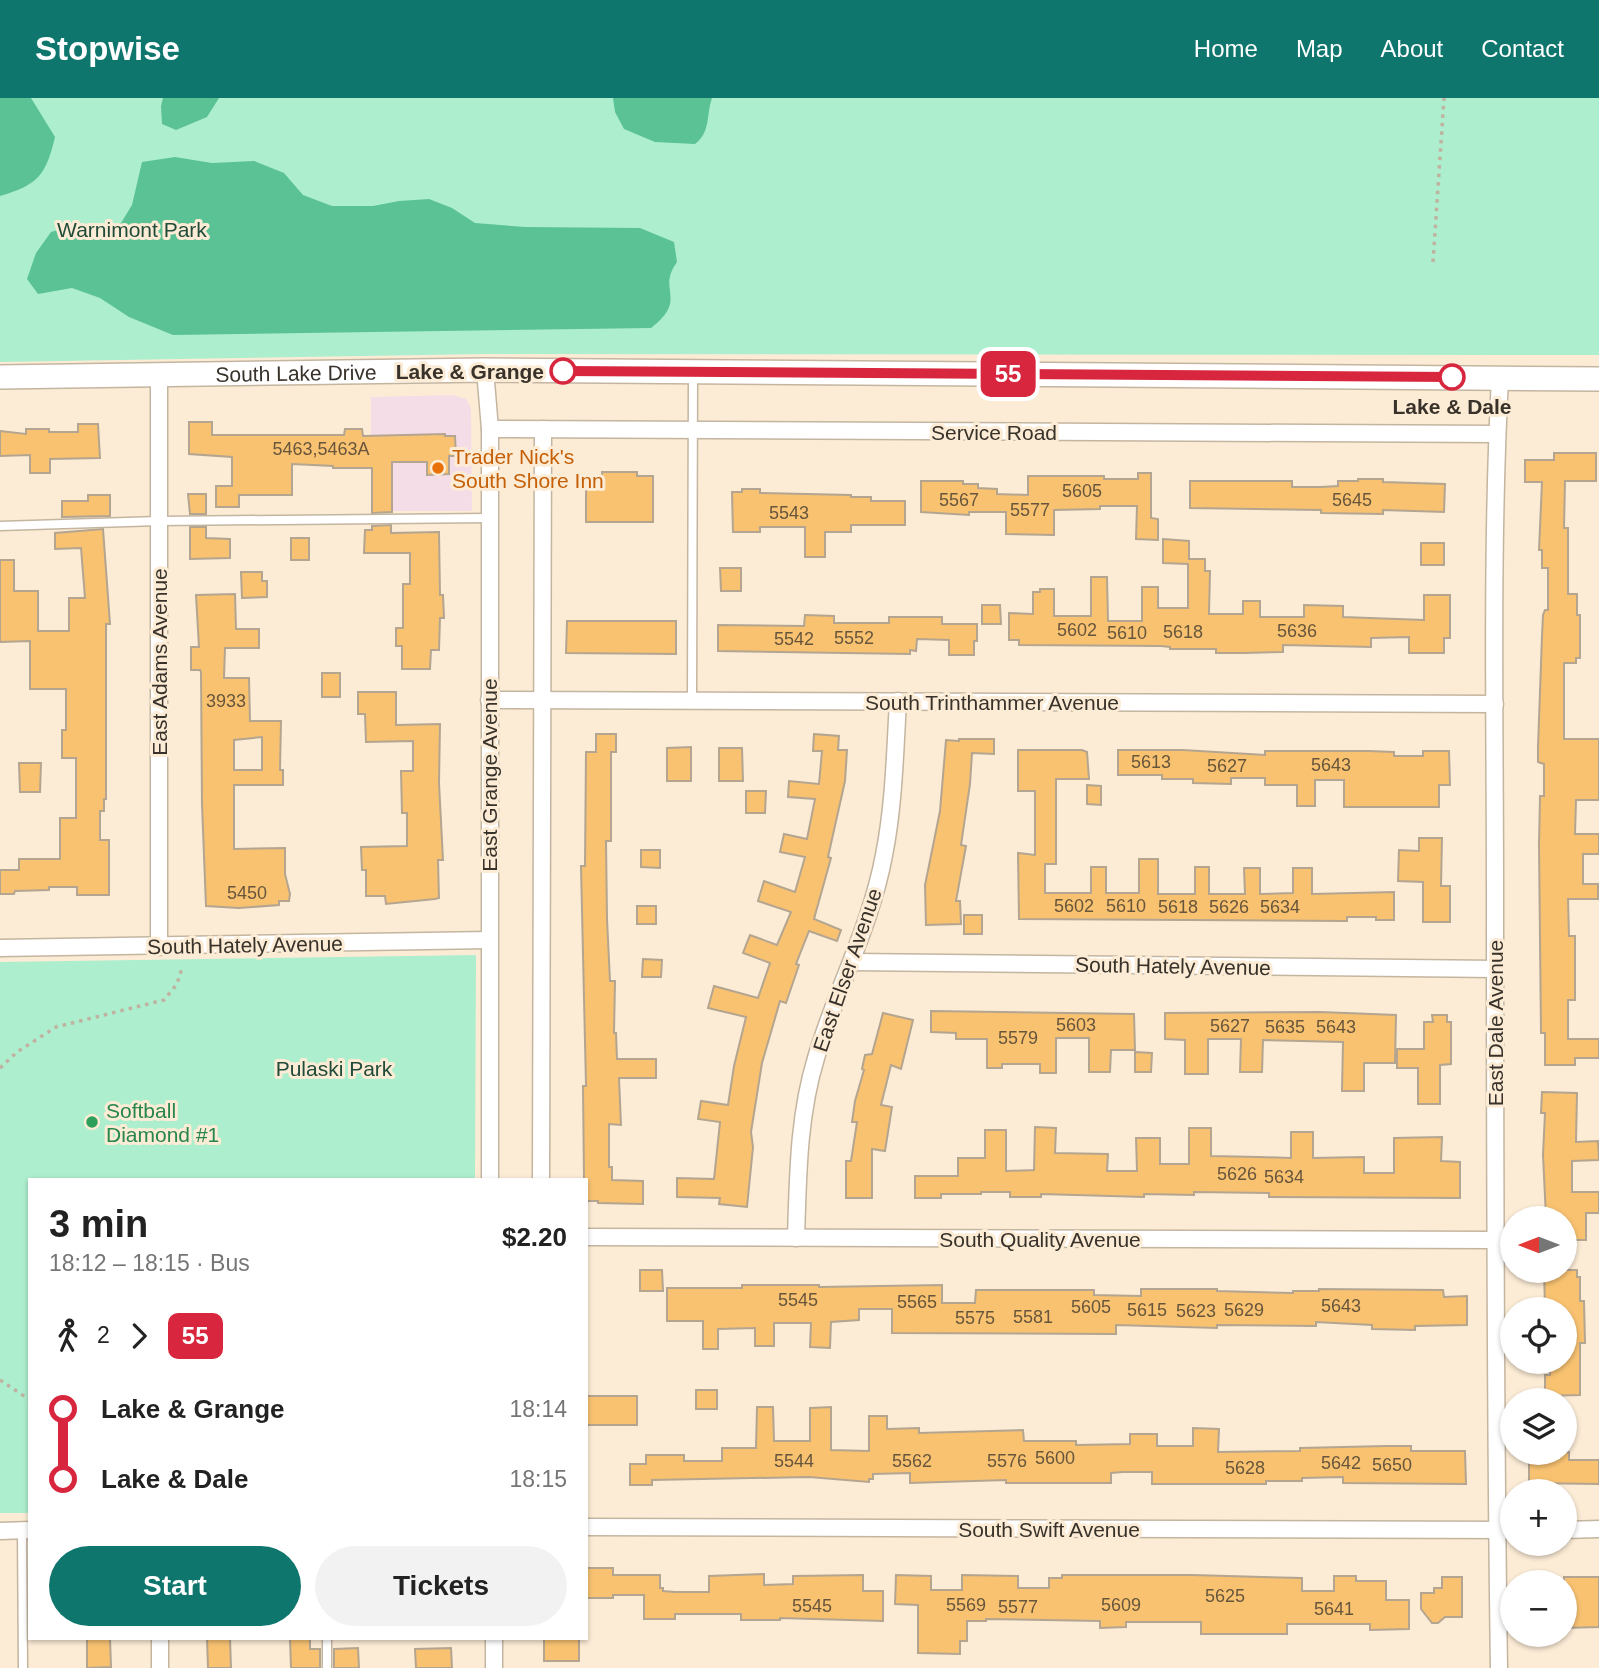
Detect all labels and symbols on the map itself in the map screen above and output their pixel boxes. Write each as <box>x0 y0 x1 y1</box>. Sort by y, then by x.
park label: Warnimont Park <box>57 218 207 241</box>
line badge: 55 <box>976 351 1040 397</box>
marker: Lake & Grange <box>550 358 576 384</box>
street label: South Lake Drive <box>215 360 377 385</box>
place label: Lake & Grange <box>396 360 544 383</box>
marker: Lake & Dale <box>1439 364 1465 390</box>
place label: Lake & Dale <box>1392 395 1512 418</box>
street label: Service Road <box>931 421 1057 444</box>
house number: 5463,5463A <box>272 439 370 459</box>
place label: Trader Nick's South Shore Inn <box>452 445 604 492</box>
marker: Trader Nick's South Shore Inn <box>430 460 446 476</box>
house number: 5605 <box>1062 481 1102 501</box>
house number: 5567 <box>939 490 979 510</box>
house number: 5645 <box>1332 490 1372 510</box>
house number: 5577 <box>1010 500 1050 520</box>
house number: 5543 <box>769 503 809 523</box>
street label: East Adams Avenue <box>148 568 171 756</box>
house number: 5602 <box>1057 620 1097 640</box>
house number: 5636 <box>1277 621 1317 641</box>
house number: 5618 <box>1163 622 1203 642</box>
house number: 5610 <box>1107 623 1147 643</box>
house number: 5552 <box>834 628 874 648</box>
house number: 5542 <box>774 629 814 649</box>
street label: East Grange Avenue <box>478 678 501 872</box>
house number: 3933 <box>206 691 246 711</box>
street label: South Trinthammer Avenue <box>865 691 1119 714</box>
house number: 5613 <box>1131 752 1171 772</box>
house number: 5643 <box>1311 755 1351 775</box>
house number: 5627 <box>1207 756 1247 776</box>
house number: 5450 <box>227 883 267 903</box>
street label: East Elser Avenue <box>808 885 886 1055</box>
house number: 5602 <box>1054 896 1094 916</box>
house number: 5610 <box>1106 896 1146 916</box>
house number: 5618 <box>1158 897 1198 917</box>
house number: 5626 <box>1209 897 1249 917</box>
house number: 5634 <box>1260 897 1300 917</box>
street label: South Hately Avenue <box>147 932 343 958</box>
street label: East Dale Avenue <box>1484 940 1507 1106</box>
street label: South Hately Avenue <box>1075 953 1271 979</box>
house number: 5603 <box>1056 1015 1096 1035</box>
house number: 5627 <box>1210 1016 1250 1036</box>
house number: 5635 <box>1265 1017 1305 1037</box>
house number: 5643 <box>1316 1017 1356 1037</box>
house number: 5579 <box>998 1028 1038 1048</box>
park label: Pulaski Park <box>276 1057 393 1080</box>
place label: Softball Diamond #1 <box>106 1099 219 1146</box>
marker: Softball Diamond #1 <box>84 1114 100 1130</box>
house number: 5626 <box>1217 1164 1257 1184</box>
house number: 5634 <box>1264 1167 1304 1187</box>
north arrow <box>1500 1206 1577 1283</box>
street label: South Quality Avenue <box>939 1228 1141 1251</box>
house number: 5545 <box>778 1290 818 1310</box>
house number: 5565 <box>897 1292 937 1312</box>
house number: 5643 <box>1321 1296 1361 1316</box>
house number: 5605 <box>1071 1297 1111 1317</box>
house number: 5615 <box>1127 1300 1167 1320</box>
house number: 5629 <box>1224 1300 1264 1320</box>
house number: 5623 <box>1176 1301 1216 1321</box>
house number: 5581 <box>1013 1307 1053 1327</box>
house number: 5575 <box>955 1308 995 1328</box>
house number: 5600 <box>1035 1448 1075 1468</box>
house number: 5544 <box>774 1451 814 1471</box>
house number: 5562 <box>892 1451 932 1471</box>
house number: 5576 <box>987 1451 1027 1471</box>
house number: 5642 <box>1321 1453 1361 1473</box>
house number: 5650 <box>1372 1455 1412 1475</box>
house number: 5628 <box>1225 1458 1265 1478</box>
street label: South Swift Avenue <box>958 1518 1140 1541</box>
house number: 5625 <box>1205 1586 1245 1606</box>
house number: 5569 <box>946 1595 986 1615</box>
house number: 5609 <box>1101 1595 1141 1615</box>
house number: 5545 <box>792 1596 832 1616</box>
house number: 5577 <box>998 1597 1038 1617</box>
house number: 5641 <box>1314 1599 1354 1619</box>

